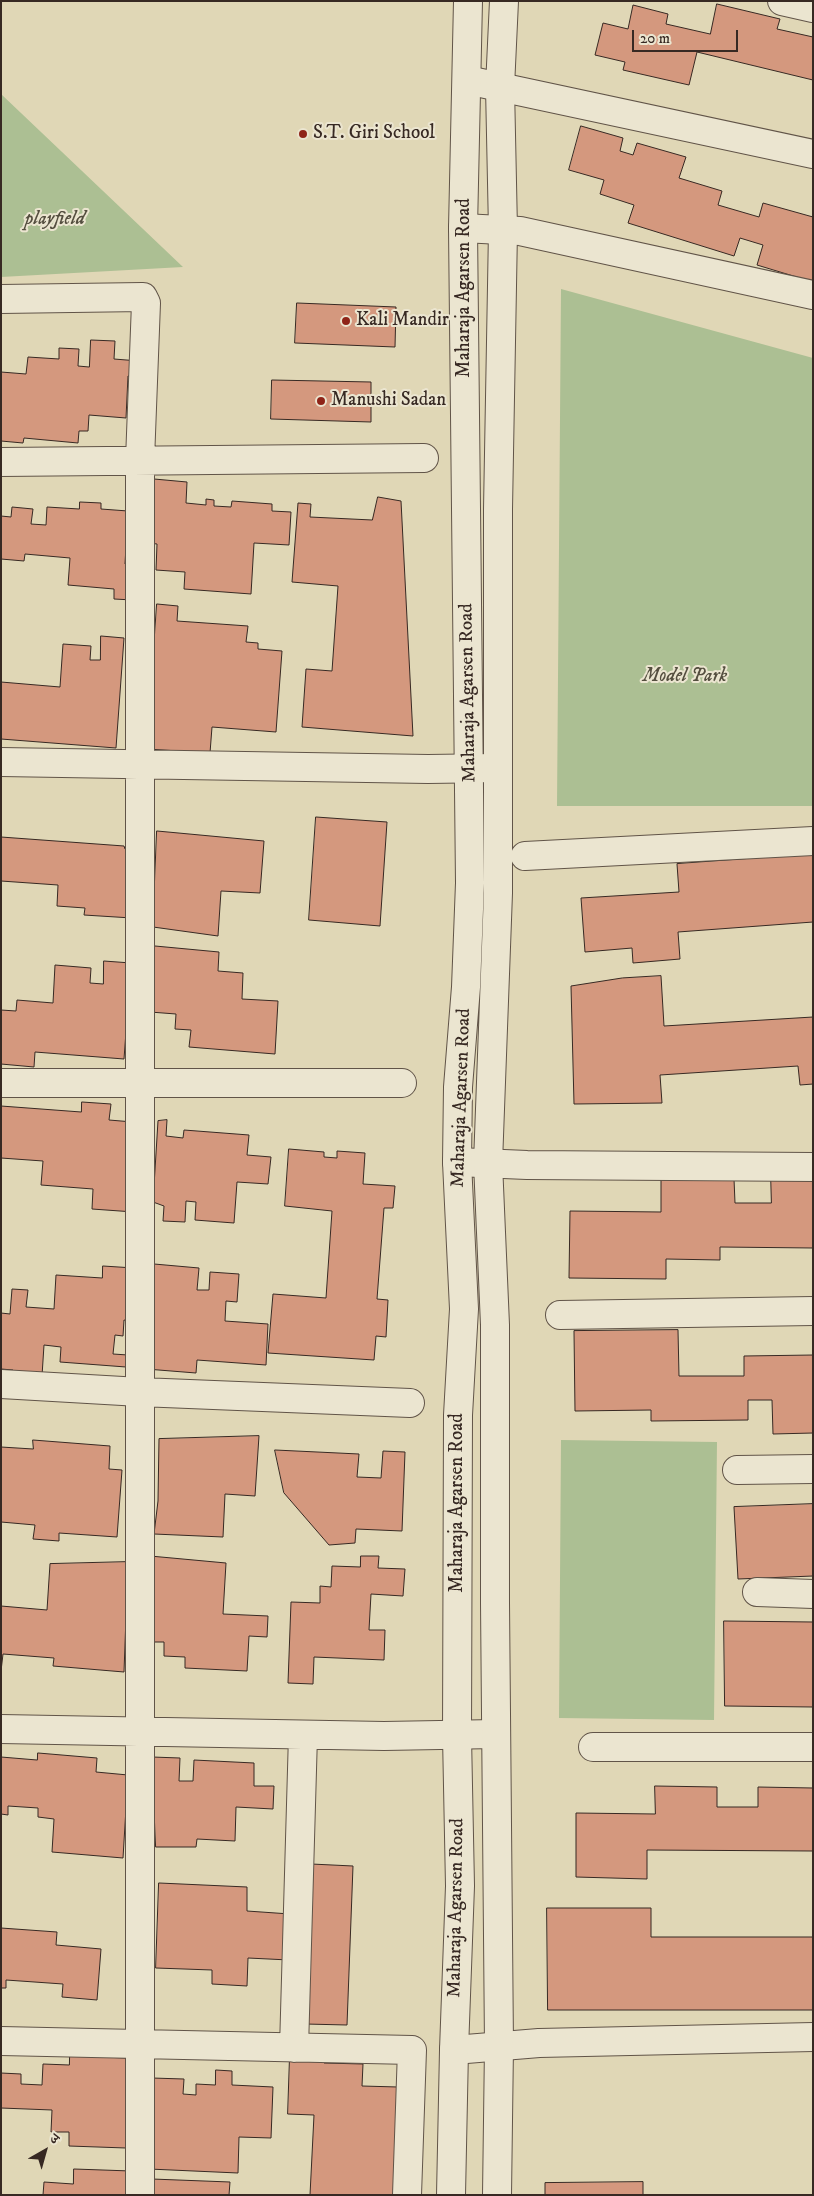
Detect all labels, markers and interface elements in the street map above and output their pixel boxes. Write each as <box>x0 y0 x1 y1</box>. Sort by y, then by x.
scale bar <box>634 20 740 52</box>
text: 20 m <box>640 29 670 48</box>
place label: S.T. Giri School <box>313 123 435 145</box>
marker: S.T. Giri School <box>297 128 309 140</box>
street label: Maharaja Agarsen Road <box>454 198 476 378</box>
park label: playfield <box>25 209 85 231</box>
place label: Kali Mandir <box>356 310 449 332</box>
marker: Kali Mandir <box>340 315 352 327</box>
place label: Manushi Sadan <box>331 390 446 412</box>
marker: Manushi Sadan <box>315 395 327 407</box>
street label: Maharaja Agarsen Road <box>456 603 482 783</box>
park label: Model Park <box>643 666 727 688</box>
street label: Maharaja Agarsen Road <box>447 1008 477 1188</box>
street label: Maharaja Agarsen Road <box>447 1413 469 1593</box>
street label: Maharaja Agarsen Road <box>444 1818 470 1998</box>
north arrow <box>20 2126 70 2176</box>
text: उ <box>46 2130 63 2148</box>

